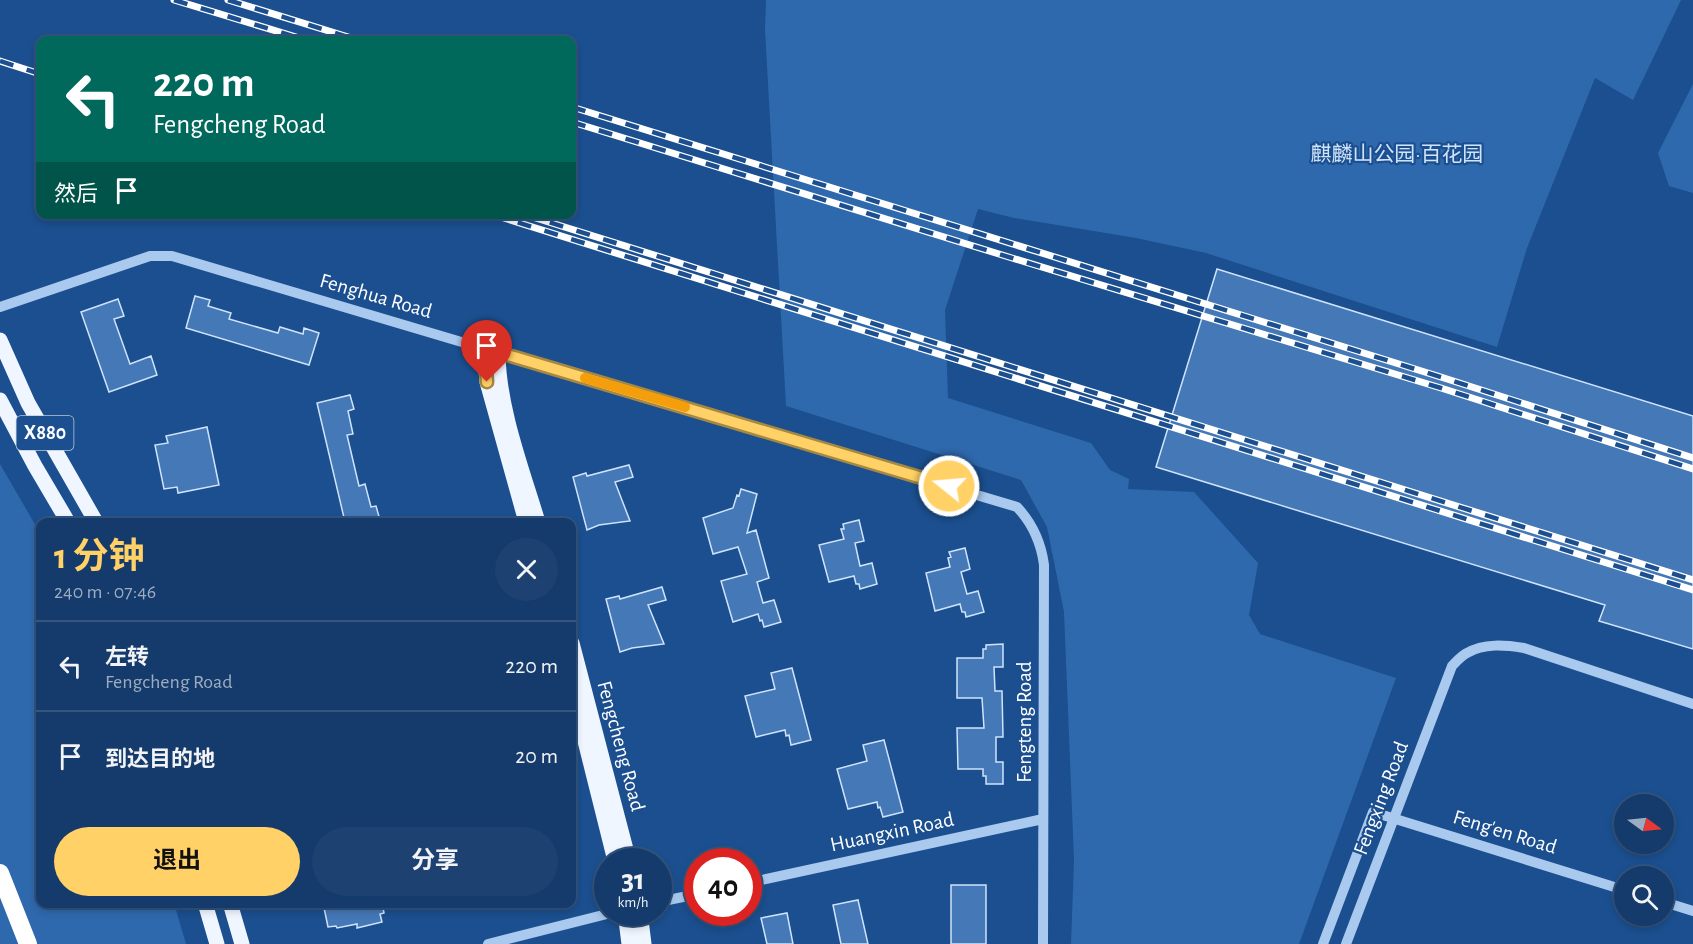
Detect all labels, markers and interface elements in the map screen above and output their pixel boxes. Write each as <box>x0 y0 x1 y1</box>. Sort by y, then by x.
icon: left <box>54 60 132 138</box>
text: 220 m <box>153 62 255 104</box>
text: Fengcheng Road <box>153 111 325 138</box>
park label: 麒麟山公园·百花园 <box>1311 143 1483 165</box>
icon: arrive <box>110 174 143 207</box>
text: 然后 <box>54 183 98 205</box>
street label: Fenghua Road <box>318 270 435 322</box>
pin <box>461 320 512 382</box>
icon: arrive <box>470 329 503 362</box>
road number: X880 <box>16 416 74 450</box>
position arrow <box>917 454 981 518</box>
button: close <box>495 538 558 601</box>
text: 1 分钟 <box>54 539 144 575</box>
text: 240 m · 07:46 <box>54 582 156 602</box>
text: 左转 <box>105 646 149 668</box>
icon: left <box>54 650 87 683</box>
text: 220 m <box>505 655 558 677</box>
street label: Fengteng Road <box>1014 661 1035 783</box>
text: Fengcheng Road <box>105 672 233 692</box>
street label: Fengcheng Road <box>594 679 649 814</box>
street label: Fengxing Road <box>1350 738 1412 858</box>
icon: arrive <box>54 740 87 773</box>
text: 20 m <box>515 745 558 767</box>
text: 到达目的地 <box>105 748 215 770</box>
north arrow <box>1614 794 1674 854</box>
map controls <box>1614 794 1674 926</box>
street label: Feng'en Road <box>1451 806 1559 858</box>
street label: Huangxin Road <box>828 809 956 855</box>
button: 退出 <box>54 827 300 896</box>
button: 分享 <box>312 827 558 896</box>
speed limit sign: 40 <box>684 848 762 926</box>
text: 31 <box>621 865 645 895</box>
button: search <box>1614 866 1674 926</box>
text: km/h <box>618 895 648 910</box>

